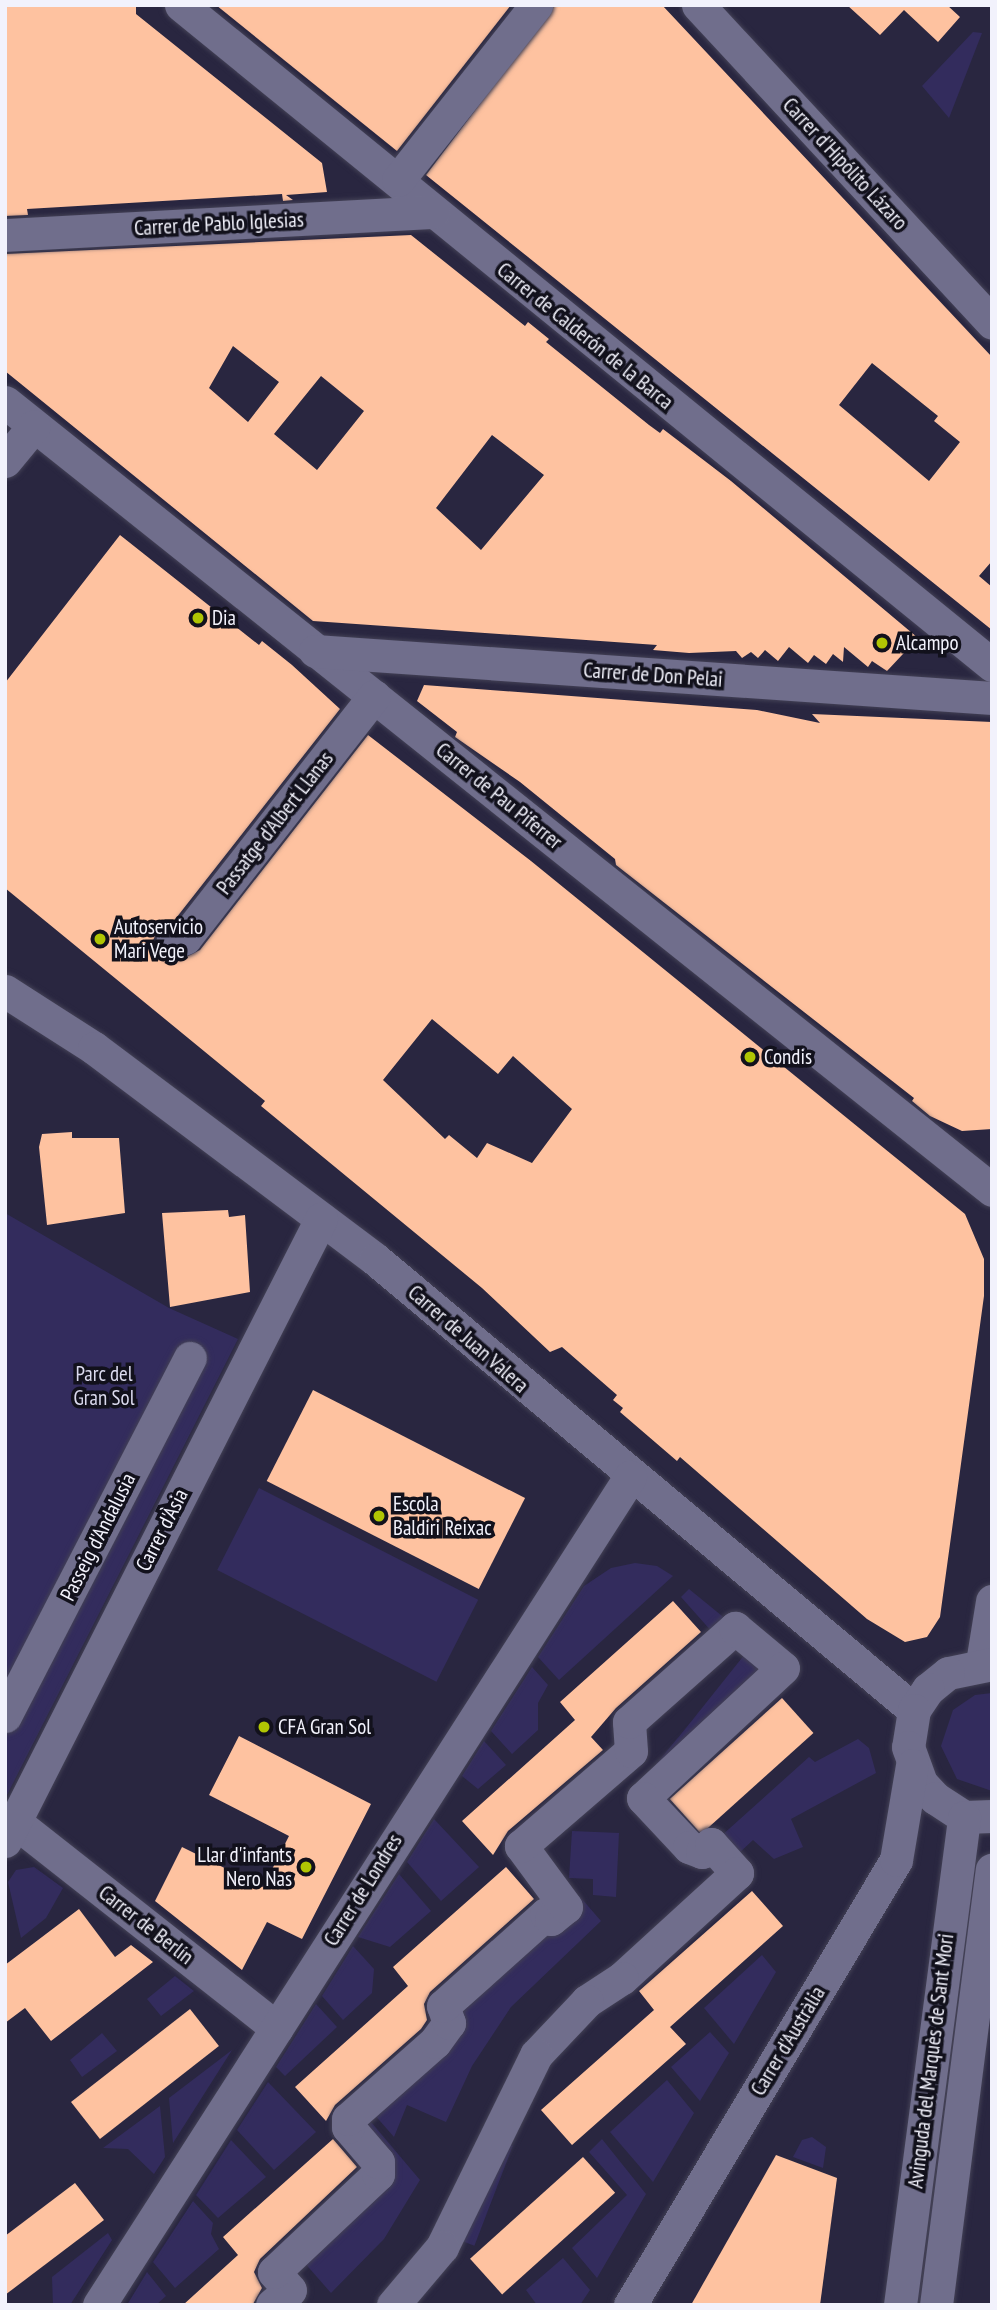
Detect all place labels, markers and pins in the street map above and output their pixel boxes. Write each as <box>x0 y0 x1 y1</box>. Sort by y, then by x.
place label: Dia <box>212 605 236 631</box>
marker: Dia <box>190 610 206 626</box>
place label: Alcampo <box>896 630 959 656</box>
marker: Alcampo <box>874 635 890 651</box>
place label: Autoservicio Mari Vege <box>114 914 203 964</box>
marker: Autoservicio Mari Vege <box>92 931 108 947</box>
place label: Condis <box>764 1044 812 1070</box>
marker: Condis <box>742 1049 758 1065</box>
place label: Escola Baldiri Reixac <box>393 1491 492 1541</box>
marker: Escola Baldiri Reixac <box>371 1508 387 1524</box>
place label: CFA Gran Sol <box>278 1714 372 1740</box>
marker: CFA Gran Sol <box>256 1719 272 1735</box>
place label: Llar d'infants Nero Nas <box>197 1842 292 1892</box>
marker: Llar d'infants Nero Nas <box>298 1859 314 1875</box>

